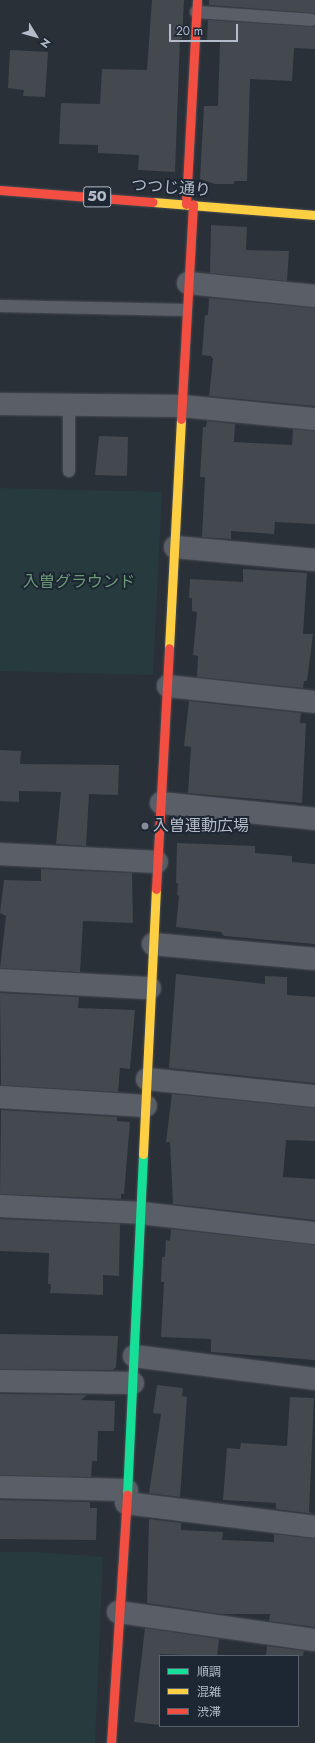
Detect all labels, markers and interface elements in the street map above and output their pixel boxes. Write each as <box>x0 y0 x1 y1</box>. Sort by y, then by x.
north arrow <box>16 16 56 56</box>
scale bar <box>171 16 240 42</box>
text: 20 m <box>176 22 203 40</box>
text: N <box>37 35 55 52</box>
street label: つつじ通り <box>130 176 212 200</box>
road number: 50 <box>83 184 111 210</box>
park label: 入曽グラウンド <box>23 572 135 592</box>
place label: 入曽運動広場 <box>153 816 249 836</box>
marker: 入曽運動広場 <box>140 821 150 831</box>
legend <box>159 1655 299 1727</box>
text: 順調 <box>197 1663 221 1681</box>
text: 混雑 <box>197 1683 221 1701</box>
text: 渋滞 <box>197 1703 221 1721</box>

